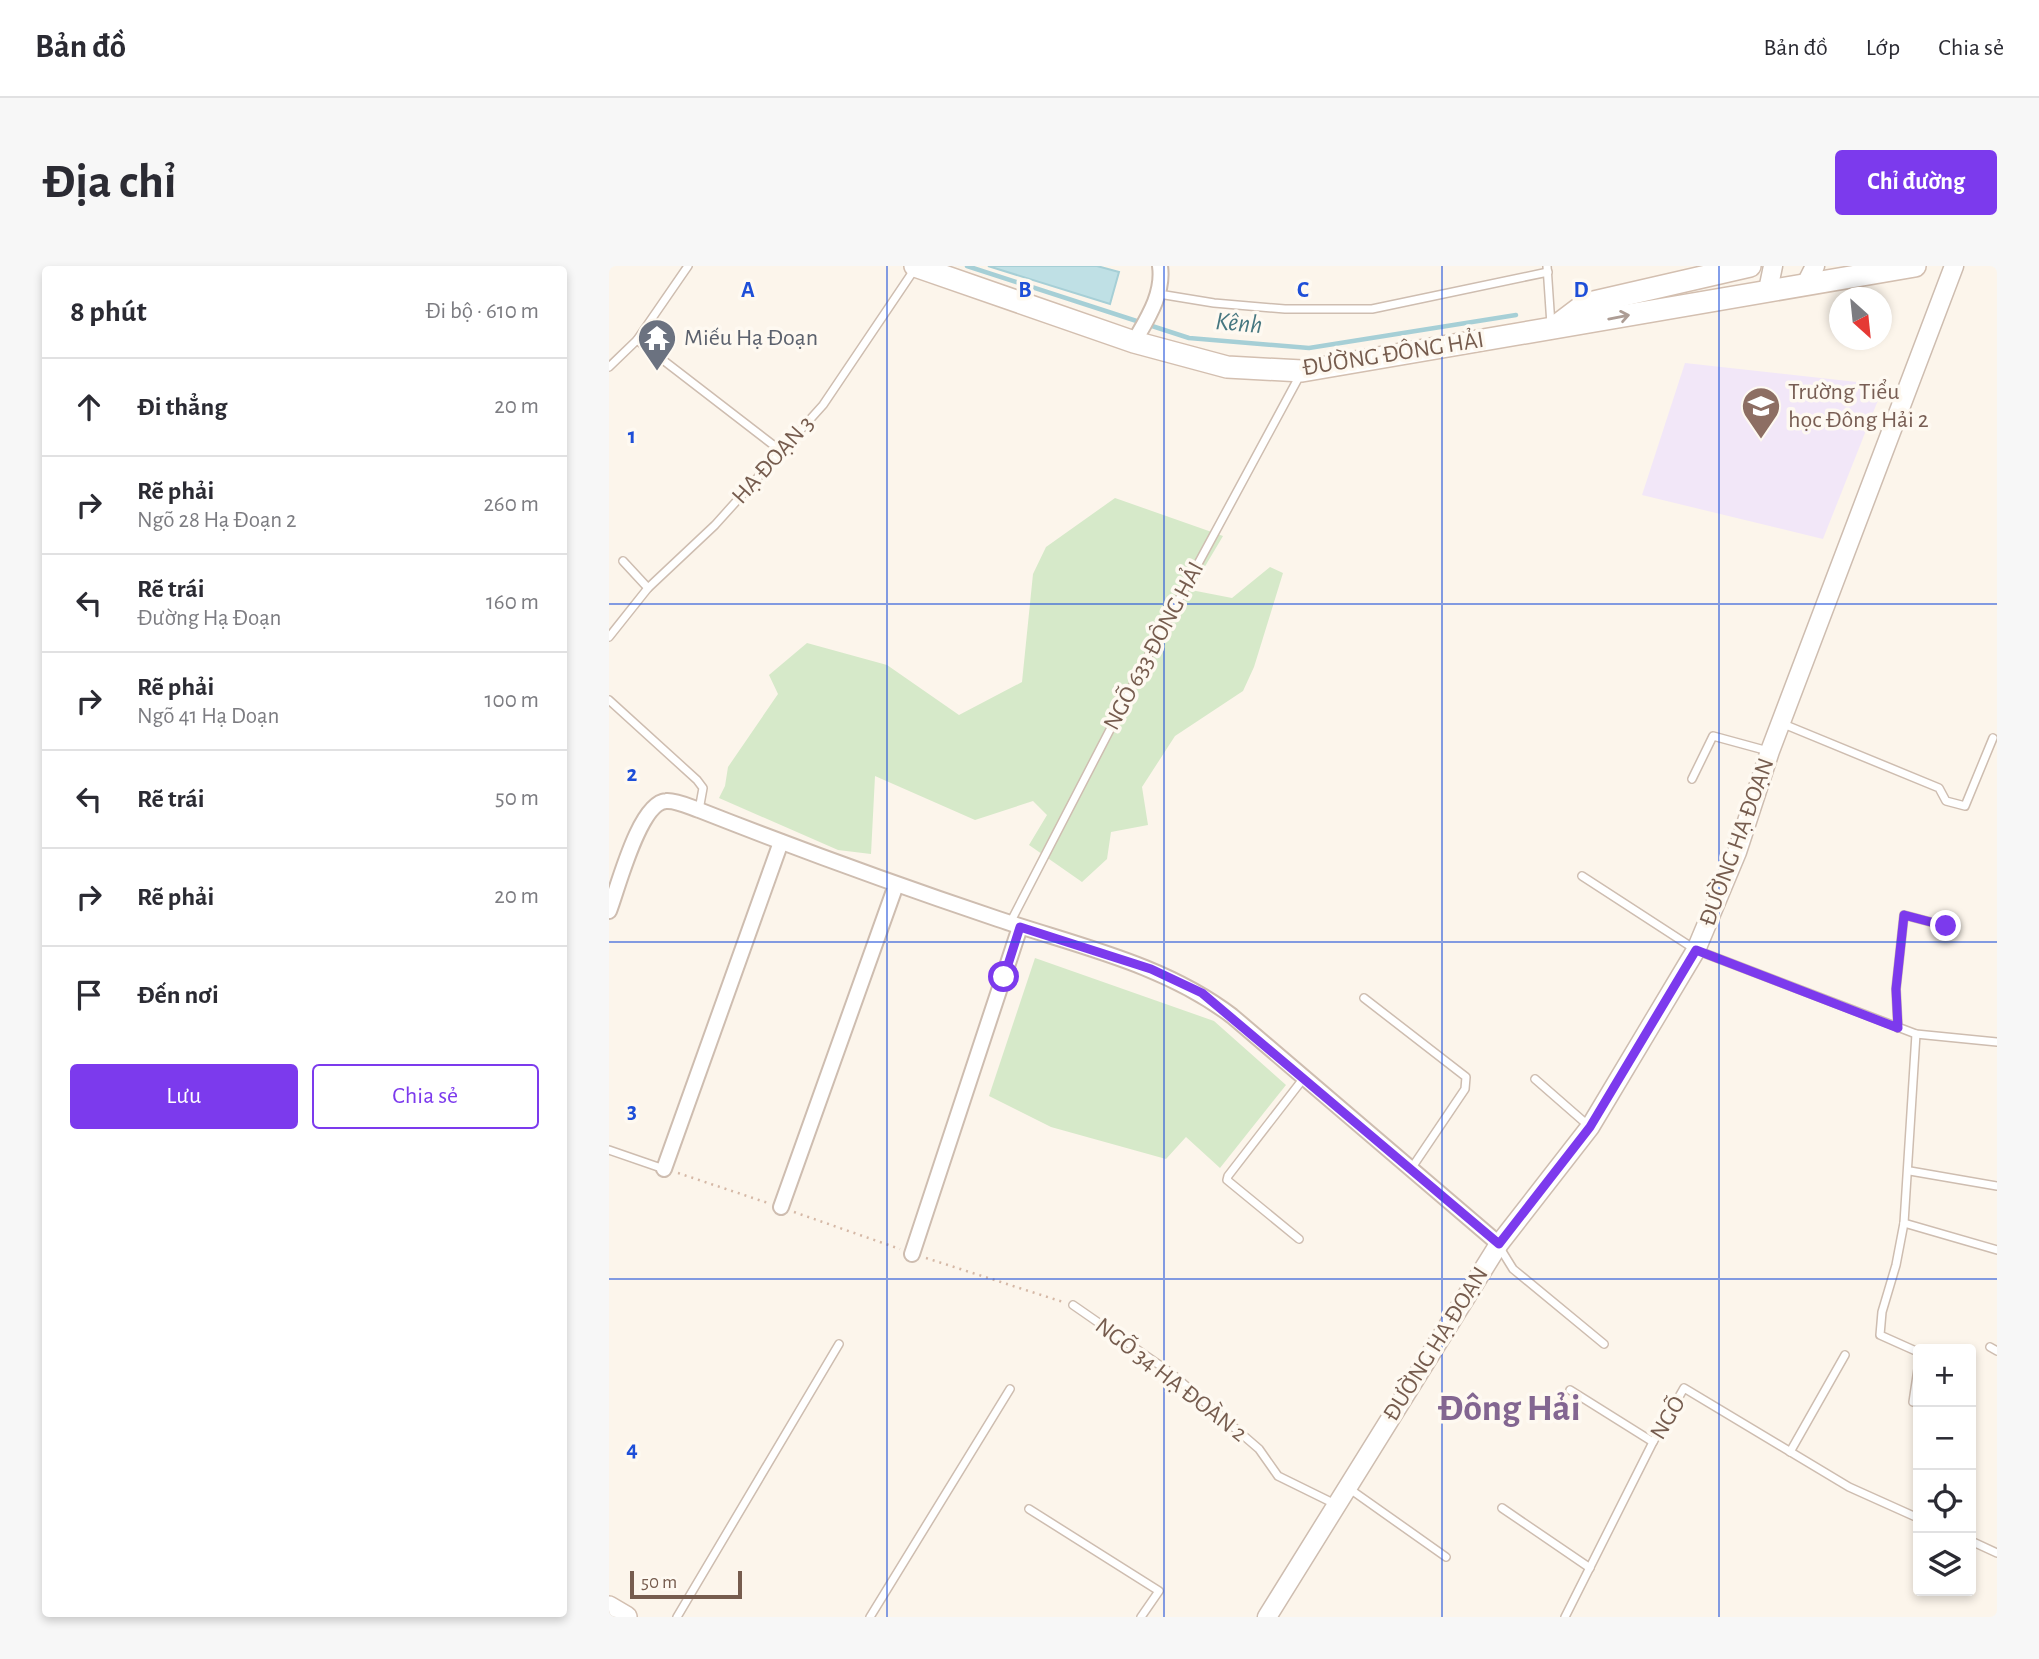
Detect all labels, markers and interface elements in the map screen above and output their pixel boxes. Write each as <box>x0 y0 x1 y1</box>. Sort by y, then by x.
text: Bản đồ <box>35 31 126 64</box>
text: Bản đồ <box>1763 36 1828 60</box>
text: Lớp <box>1866 36 1900 60</box>
text: Chia sẻ <box>1938 36 2004 60</box>
button: Chỉ đường <box>1835 150 1997 215</box>
text: Địa chỉ <box>42 158 177 207</box>
text: A <box>741 279 755 302</box>
text: B <box>1018 279 1032 302</box>
text: C <box>1297 279 1309 302</box>
text: D <box>1573 279 1589 302</box>
north arrow <box>1829 287 1892 350</box>
text: 8 phút <box>70 297 147 327</box>
text: Đi bộ · 610 m <box>425 300 539 323</box>
water label: Kênh <box>1214 308 1264 338</box>
one-way arrow <box>1607 310 1630 324</box>
temple icon: Miếu Hạ Đoạn <box>636 317 678 372</box>
place label: Miếu Hạ Đoạn <box>684 326 818 350</box>
street label: ĐƯỜNG ĐÔNG HẢI <box>1300 326 1486 380</box>
place label: Trường Tiểu học Đông Hải 2 <box>1788 379 1929 432</box>
school or university icon: Trường Tiểu học Đông Hải 2 <box>1740 385 1782 440</box>
icon: ahead <box>70 388 108 426</box>
text: Đi thẳng <box>137 394 227 420</box>
text: 20 m <box>494 395 539 418</box>
street label: HẠ ĐOẠN 3 <box>728 411 818 509</box>
text: 1 <box>628 425 636 448</box>
text: Rẽ phải <box>137 478 214 504</box>
icon: right <box>70 486 108 524</box>
text: 260 m <box>483 493 539 516</box>
text: Ngõ 28 Hạ Đoạn 2 <box>137 509 296 532</box>
street label: NGÕ 633 ĐÔNG HẢI <box>1098 557 1208 734</box>
text: Rẽ trái <box>137 576 205 602</box>
icon: left <box>70 584 108 622</box>
text: 160 m <box>486 591 539 614</box>
text: Đường Hạ Đoạn <box>137 607 281 630</box>
text: Rẽ phải <box>137 674 214 700</box>
icon: right <box>70 682 108 720</box>
text: 100 m <box>485 689 539 712</box>
text: Ngõ 41 Hạ Doạn <box>137 705 279 728</box>
street label: ĐƯỜNG HẠ ĐOẠN <box>1694 754 1779 929</box>
text: 2 <box>627 763 638 786</box>
icon: left <box>70 780 108 818</box>
text: Rẽ trái <box>137 786 205 812</box>
text: 50 m <box>495 787 539 810</box>
icon: right <box>70 878 108 916</box>
text: Rẽ phải <box>137 884 214 910</box>
text: 20 m <box>494 885 539 908</box>
route end <box>1930 910 1961 941</box>
route start <box>988 961 1019 992</box>
icon: arrive <box>70 976 108 1014</box>
text: Đến nơi <box>137 982 219 1008</box>
button: Lưu <box>70 1064 298 1129</box>
button: Chia sẻ <box>312 1064 539 1129</box>
text: 3 <box>627 1100 637 1123</box>
street label: ĐƯỜNG HẠ ĐOẠN <box>1377 1262 1493 1425</box>
street label: NGÕ 34 HẠ ĐOÀN 2 <box>1091 1312 1253 1447</box>
map controls <box>1913 1344 1976 1596</box>
button: + <box>1913 1344 1976 1407</box>
district label: Đông Hải <box>1437 1390 1581 1428</box>
street label: NGÕ <box>1644 1391 1690 1444</box>
button: − <box>1913 1407 1976 1470</box>
text: 4 <box>626 1438 638 1461</box>
button: locate <box>1913 1470 1976 1533</box>
button: layers <box>1913 1533 1976 1596</box>
scale bar <box>630 1568 742 1600</box>
text: 50 m <box>641 1573 677 1592</box>

